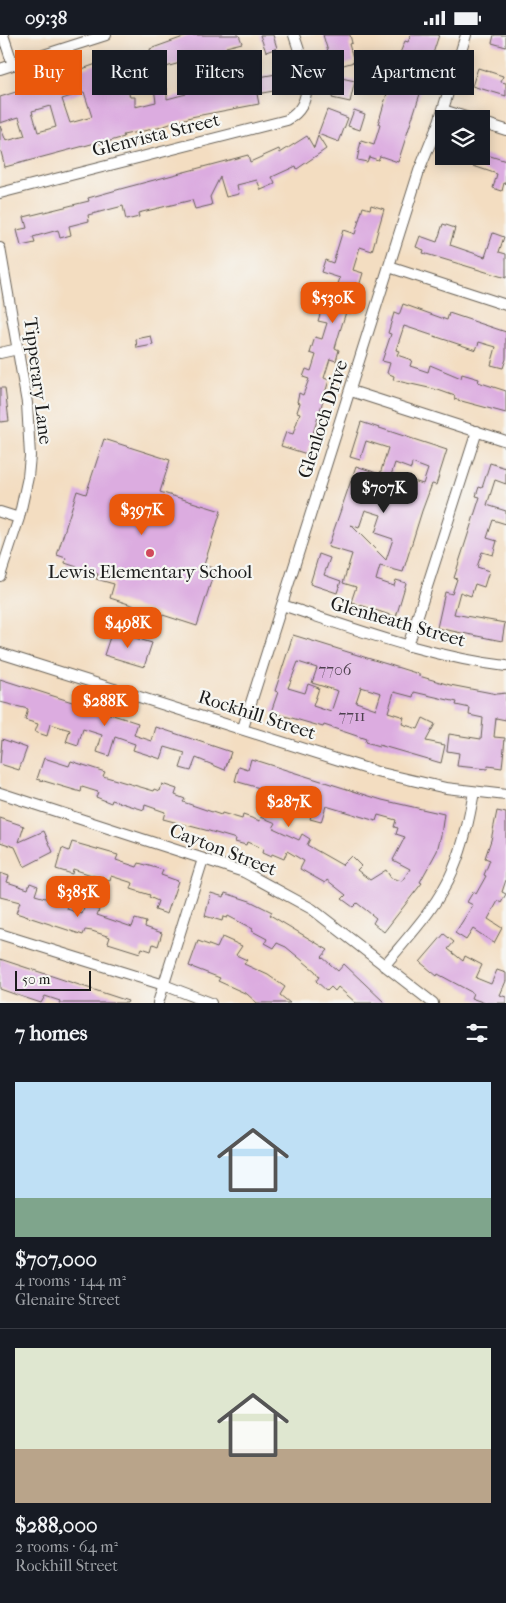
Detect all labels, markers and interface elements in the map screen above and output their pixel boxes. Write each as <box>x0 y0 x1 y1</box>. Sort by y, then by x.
text: 09:38 <box>25 7 67 29</box>
chip: Buy <box>15 50 82 95</box>
chip: Rent <box>92 50 167 95</box>
chip: Filters <box>177 50 262 95</box>
chip: New <box>272 50 344 95</box>
chip: Apartment <box>354 50 474 95</box>
street label: Glenvista Street <box>90 108 222 161</box>
map controls <box>435 110 490 165</box>
button: layers <box>435 110 490 165</box>
pin: $530K <box>298 281 368 324</box>
text: $530K <box>312 288 354 307</box>
street label: Tipperary Lane <box>19 316 57 446</box>
street label: Glenloch Drive <box>294 357 352 481</box>
pin: $707K <box>349 471 419 514</box>
text: $707K <box>362 478 406 497</box>
pin: $397K <box>107 493 177 536</box>
text: $397K <box>120 500 164 519</box>
marker: Lewis Elementary School <box>144 547 156 559</box>
place label: Lewis Elementary School <box>48 561 252 583</box>
street label: Glenheath Street <box>328 592 468 652</box>
pin: $498K <box>93 607 163 649</box>
text: $498K <box>105 613 151 632</box>
house number: 7706 <box>319 660 352 679</box>
pin: $288K <box>70 685 140 727</box>
street label: Rockhill Street <box>195 686 319 744</box>
text: $288K <box>83 691 127 710</box>
house number: 7711 <box>339 706 365 725</box>
pin: $287K <box>254 785 324 828</box>
text: $287K <box>267 792 311 811</box>
street label: Cayton Street <box>166 819 280 881</box>
pin: $385K <box>43 875 113 918</box>
text: $385K <box>57 882 99 901</box>
scale bar <box>15 968 91 991</box>
text: 50 m <box>22 971 50 988</box>
icon: filters <box>463 1019 491 1047</box>
text: 7 homes <box>15 1021 87 1045</box>
icon: home <box>208 1115 298 1205</box>
text: $707,000 <box>15 1247 97 1271</box>
text: 4 rooms · 144 m² <box>15 1271 126 1290</box>
text: Glenaire Street <box>15 1290 120 1309</box>
icon: home <box>208 1380 298 1470</box>
text: $288,000 <box>15 1513 98 1537</box>
text: 2 rooms · 64 m² <box>15 1537 118 1556</box>
text: Rockhill Street <box>15 1556 118 1575</box>

